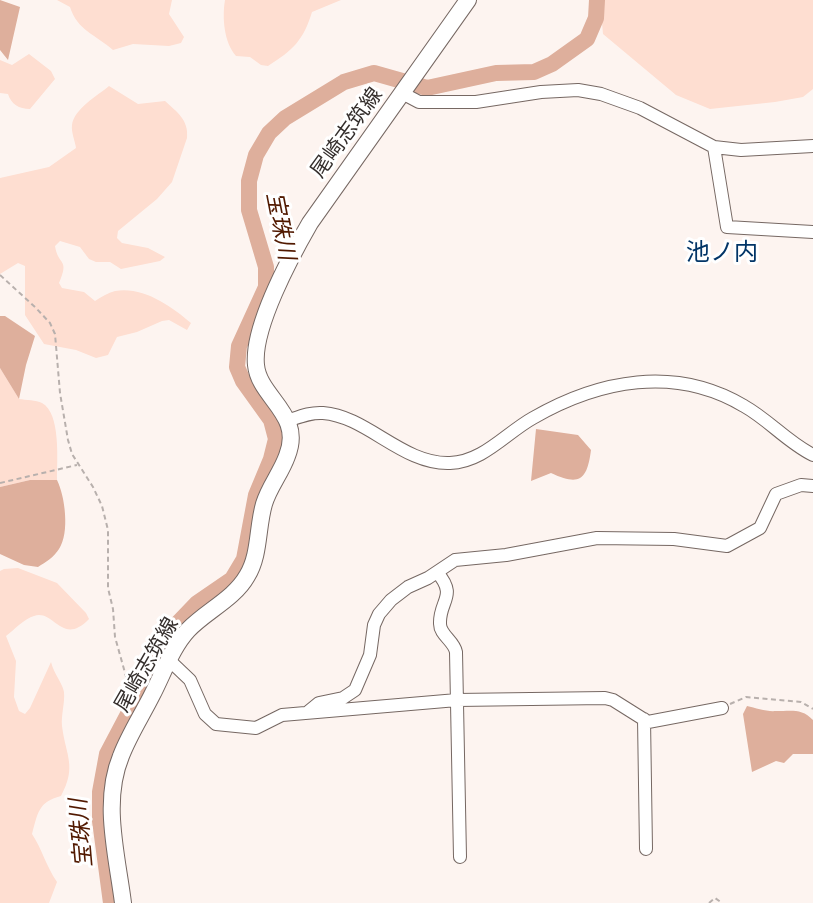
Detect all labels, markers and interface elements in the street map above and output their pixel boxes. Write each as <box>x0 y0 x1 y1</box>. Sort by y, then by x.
street label: 尾崎志筑線 <box>306 83 388 183</box>
water label: 宝珠川 <box>260 190 300 262</box>
district label: 池ノ内 <box>686 239 758 267</box>
street label: 尾崎志筑線 <box>110 613 184 717</box>
water label: 宝珠川 <box>65 797 99 869</box>

